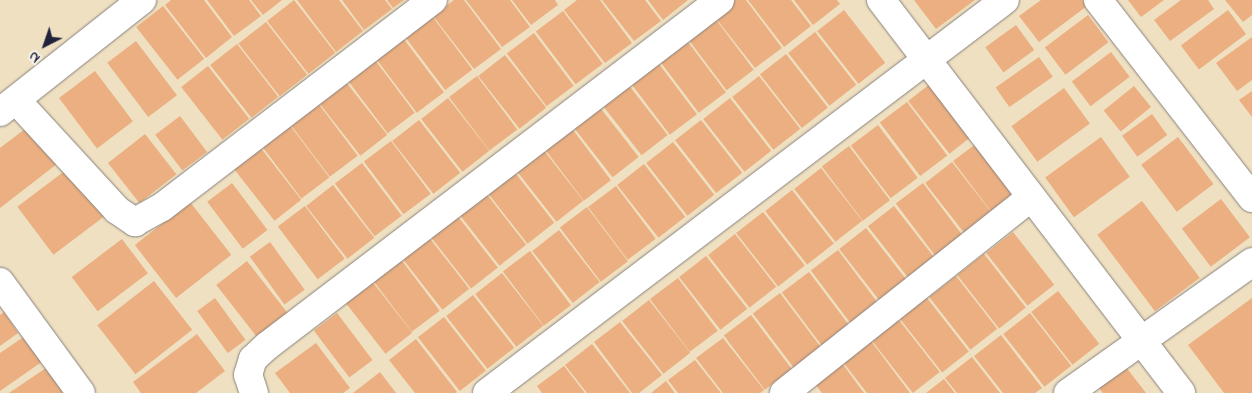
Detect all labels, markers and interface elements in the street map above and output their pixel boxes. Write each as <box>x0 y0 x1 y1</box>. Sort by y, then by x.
north arrow <box>20 20 70 70</box>
text: N <box>24 46 45 68</box>

